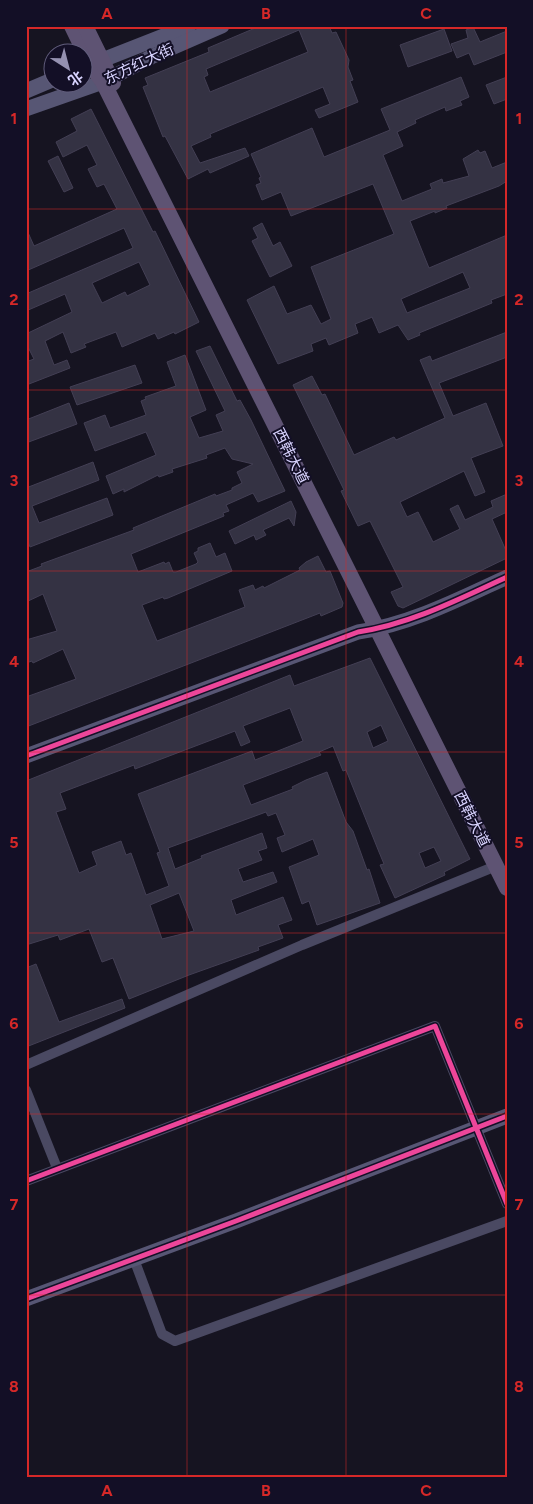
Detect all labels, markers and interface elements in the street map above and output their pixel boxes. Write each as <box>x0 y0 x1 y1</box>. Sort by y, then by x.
text: A <box>101 4 113 23</box>
text: B <box>261 4 271 23</box>
text: C <box>420 4 432 23</box>
street label: 东方红大街 <box>101 40 177 88</box>
north arrow <box>42 42 92 92</box>
text: 北 <box>65 67 86 89</box>
text: 1 <box>11 109 17 128</box>
text: 1 <box>516 109 522 128</box>
text: 2 <box>9 290 19 309</box>
text: 2 <box>514 290 524 309</box>
street label: 西韩大道 <box>269 425 313 487</box>
text: 3 <box>10 471 19 490</box>
text: 3 <box>515 471 524 490</box>
text: 4 <box>9 652 19 671</box>
text: 4 <box>514 652 524 671</box>
street label: 西韩大道 <box>450 788 494 850</box>
text: 5 <box>9 833 19 852</box>
text: 5 <box>514 833 524 852</box>
text: 6 <box>9 1014 19 1033</box>
text: 6 <box>514 1014 524 1033</box>
text: 7 <box>10 1195 19 1214</box>
text: 7 <box>515 1195 524 1214</box>
text: 8 <box>9 1377 19 1396</box>
text: 8 <box>514 1377 524 1396</box>
text: A <box>101 1481 113 1500</box>
text: B <box>261 1481 271 1500</box>
text: C <box>420 1481 432 1500</box>

